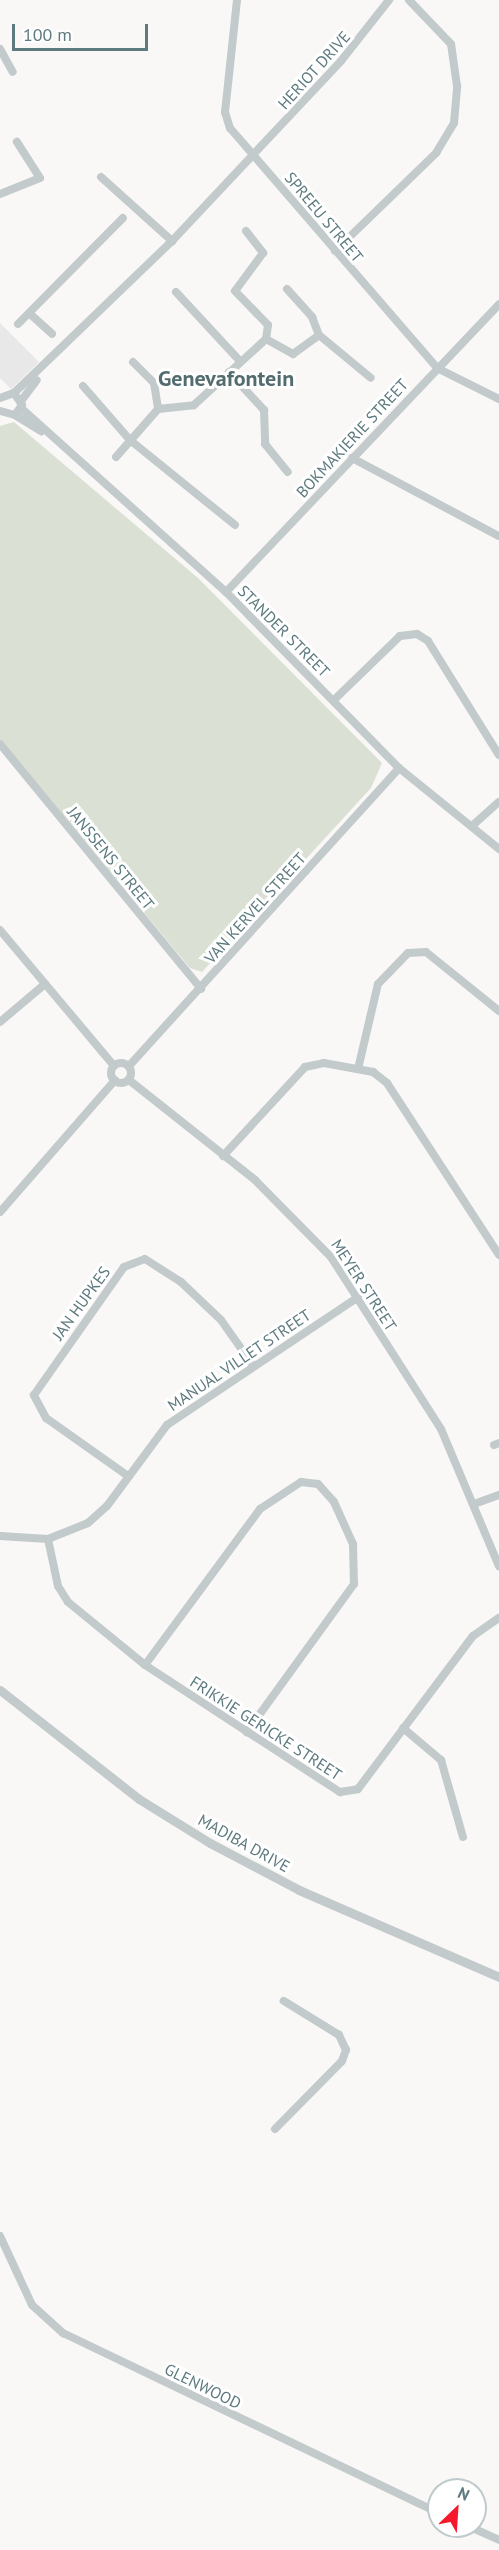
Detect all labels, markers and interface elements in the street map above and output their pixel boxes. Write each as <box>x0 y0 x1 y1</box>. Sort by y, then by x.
scale bar <box>15 12 152 50</box>
text: 100 m <box>23 23 72 46</box>
street label: HERIOT DRIVE <box>274 27 354 113</box>
street label: SPREEU STREET <box>281 168 367 266</box>
district label: Genevafontein <box>158 366 294 392</box>
street label: BOKMAKIERIE STREET <box>292 375 412 501</box>
street label: STANDER STREET <box>234 581 334 681</box>
street label: JANSSENS STREET <box>64 803 158 913</box>
street label: VAN KERVEL STREET <box>200 848 310 968</box>
street label: MEYER STREET <box>327 1236 401 1334</box>
street label: JAN HUPKES <box>48 1263 114 1343</box>
street label: MANUAL VILLET STREET <box>163 1304 315 1416</box>
street label: FRIKKIE GERICKE STREET <box>187 1672 345 1784</box>
street label: MADIBA DRIVE <box>195 1810 293 1876</box>
street label: GLENWOOD <box>162 2359 244 2413</box>
north arrow <box>427 2478 487 2538</box>
text: N <box>455 2482 473 2505</box>

